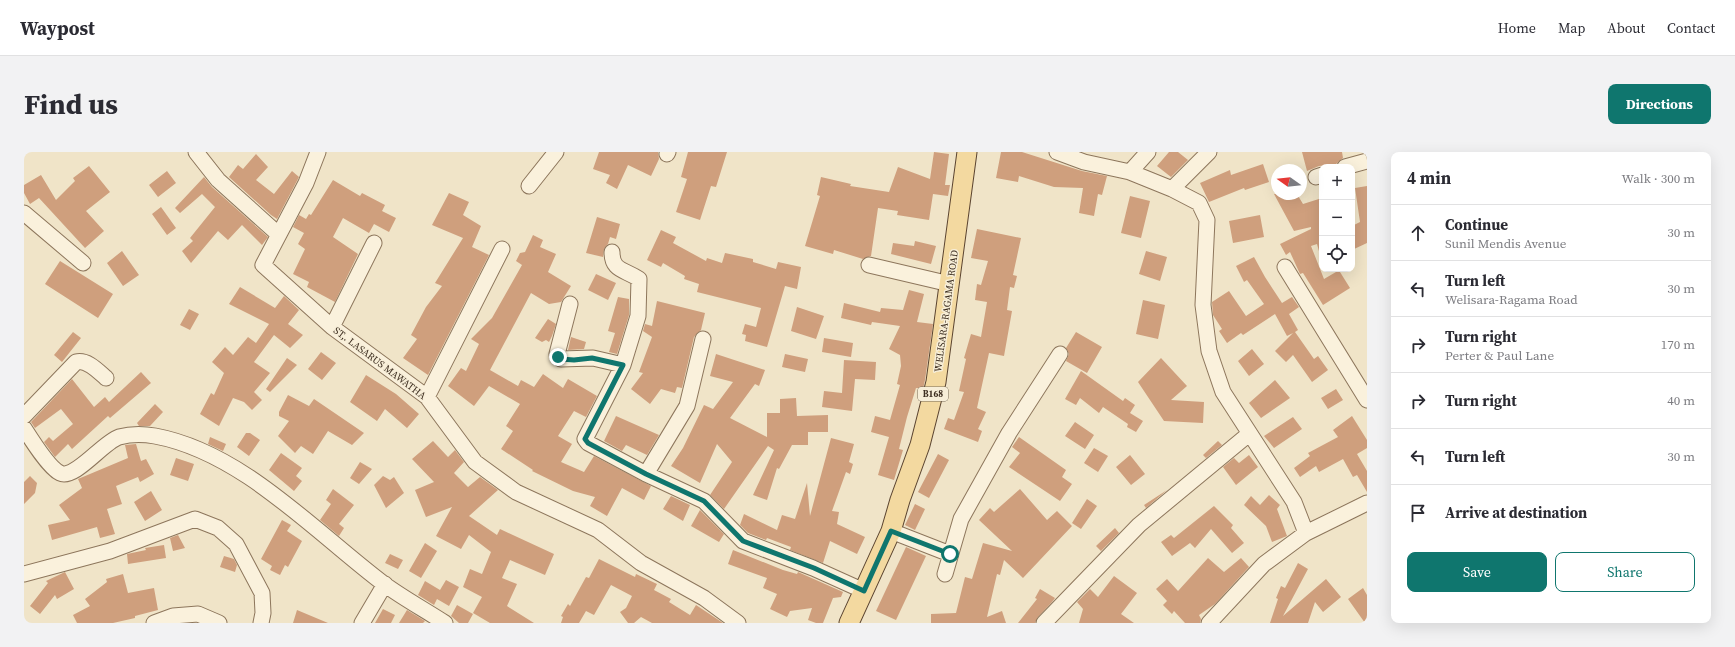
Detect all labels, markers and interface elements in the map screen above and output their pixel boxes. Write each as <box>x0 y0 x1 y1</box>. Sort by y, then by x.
text: Waypost <box>20 15 95 41</box>
text: Home <box>1498 18 1536 38</box>
text: Map <box>1558 18 1585 38</box>
text: About <box>1607 18 1645 38</box>
text: Contact <box>1667 18 1715 38</box>
button: Directions <box>1608 84 1711 124</box>
text: Find us <box>24 85 118 123</box>
north arrow <box>1271 164 1307 200</box>
map controls <box>1319 164 1355 272</box>
button: + <box>1319 164 1355 200</box>
text: 4 min <box>1407 166 1451 190</box>
text: Walk · 300 m <box>1622 170 1695 187</box>
button: − <box>1319 200 1355 236</box>
text: Continue <box>1445 214 1508 235</box>
icon: ahead <box>1407 222 1429 244</box>
text: 30 m <box>1667 224 1695 241</box>
text: Sunil Mendis Avenue <box>1445 235 1566 252</box>
button: locate <box>1319 236 1355 272</box>
street label: WELISARA-RAGAMA ROAD <box>931 249 961 373</box>
text: Turn left <box>1445 270 1505 291</box>
icon: left <box>1407 278 1429 300</box>
text: 30 m <box>1667 280 1695 297</box>
text: Welisara-Ragama Road <box>1445 291 1578 308</box>
street label: ST,. LASARUS MAWATHA <box>331 324 429 402</box>
text: Turn right <box>1445 326 1517 347</box>
icon: right <box>1407 334 1429 356</box>
text: 170 m <box>1661 336 1695 353</box>
text: Perter & Paul Lane <box>1445 347 1554 364</box>
route end <box>549 348 567 366</box>
road number: B168 <box>918 387 948 401</box>
icon: right <box>1407 390 1429 412</box>
text: Turn right <box>1445 390 1517 411</box>
text: 40 m <box>1667 392 1695 409</box>
icon: left <box>1407 446 1429 468</box>
text: Turn left <box>1445 446 1505 467</box>
text: 30 m <box>1667 448 1695 465</box>
icon: arrive <box>1407 502 1429 524</box>
text: Arrive at destination <box>1445 502 1587 523</box>
route start <box>941 545 959 563</box>
button: Save <box>1407 552 1547 592</box>
button: Share <box>1555 552 1695 592</box>

